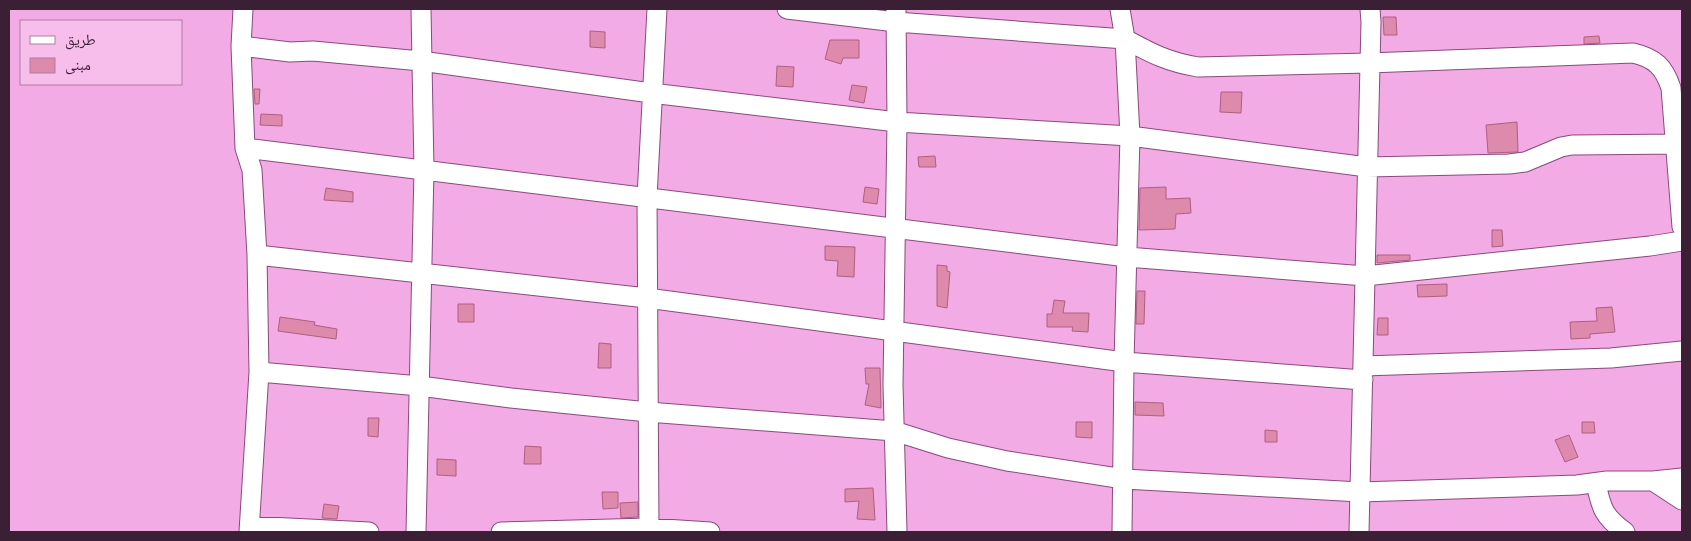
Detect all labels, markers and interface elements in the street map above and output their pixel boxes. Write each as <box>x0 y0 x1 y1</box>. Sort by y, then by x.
legend <box>20 20 182 85</box>
text: طريق <box>65 31 96 50</box>
text: مبنى <box>65 56 91 75</box>

